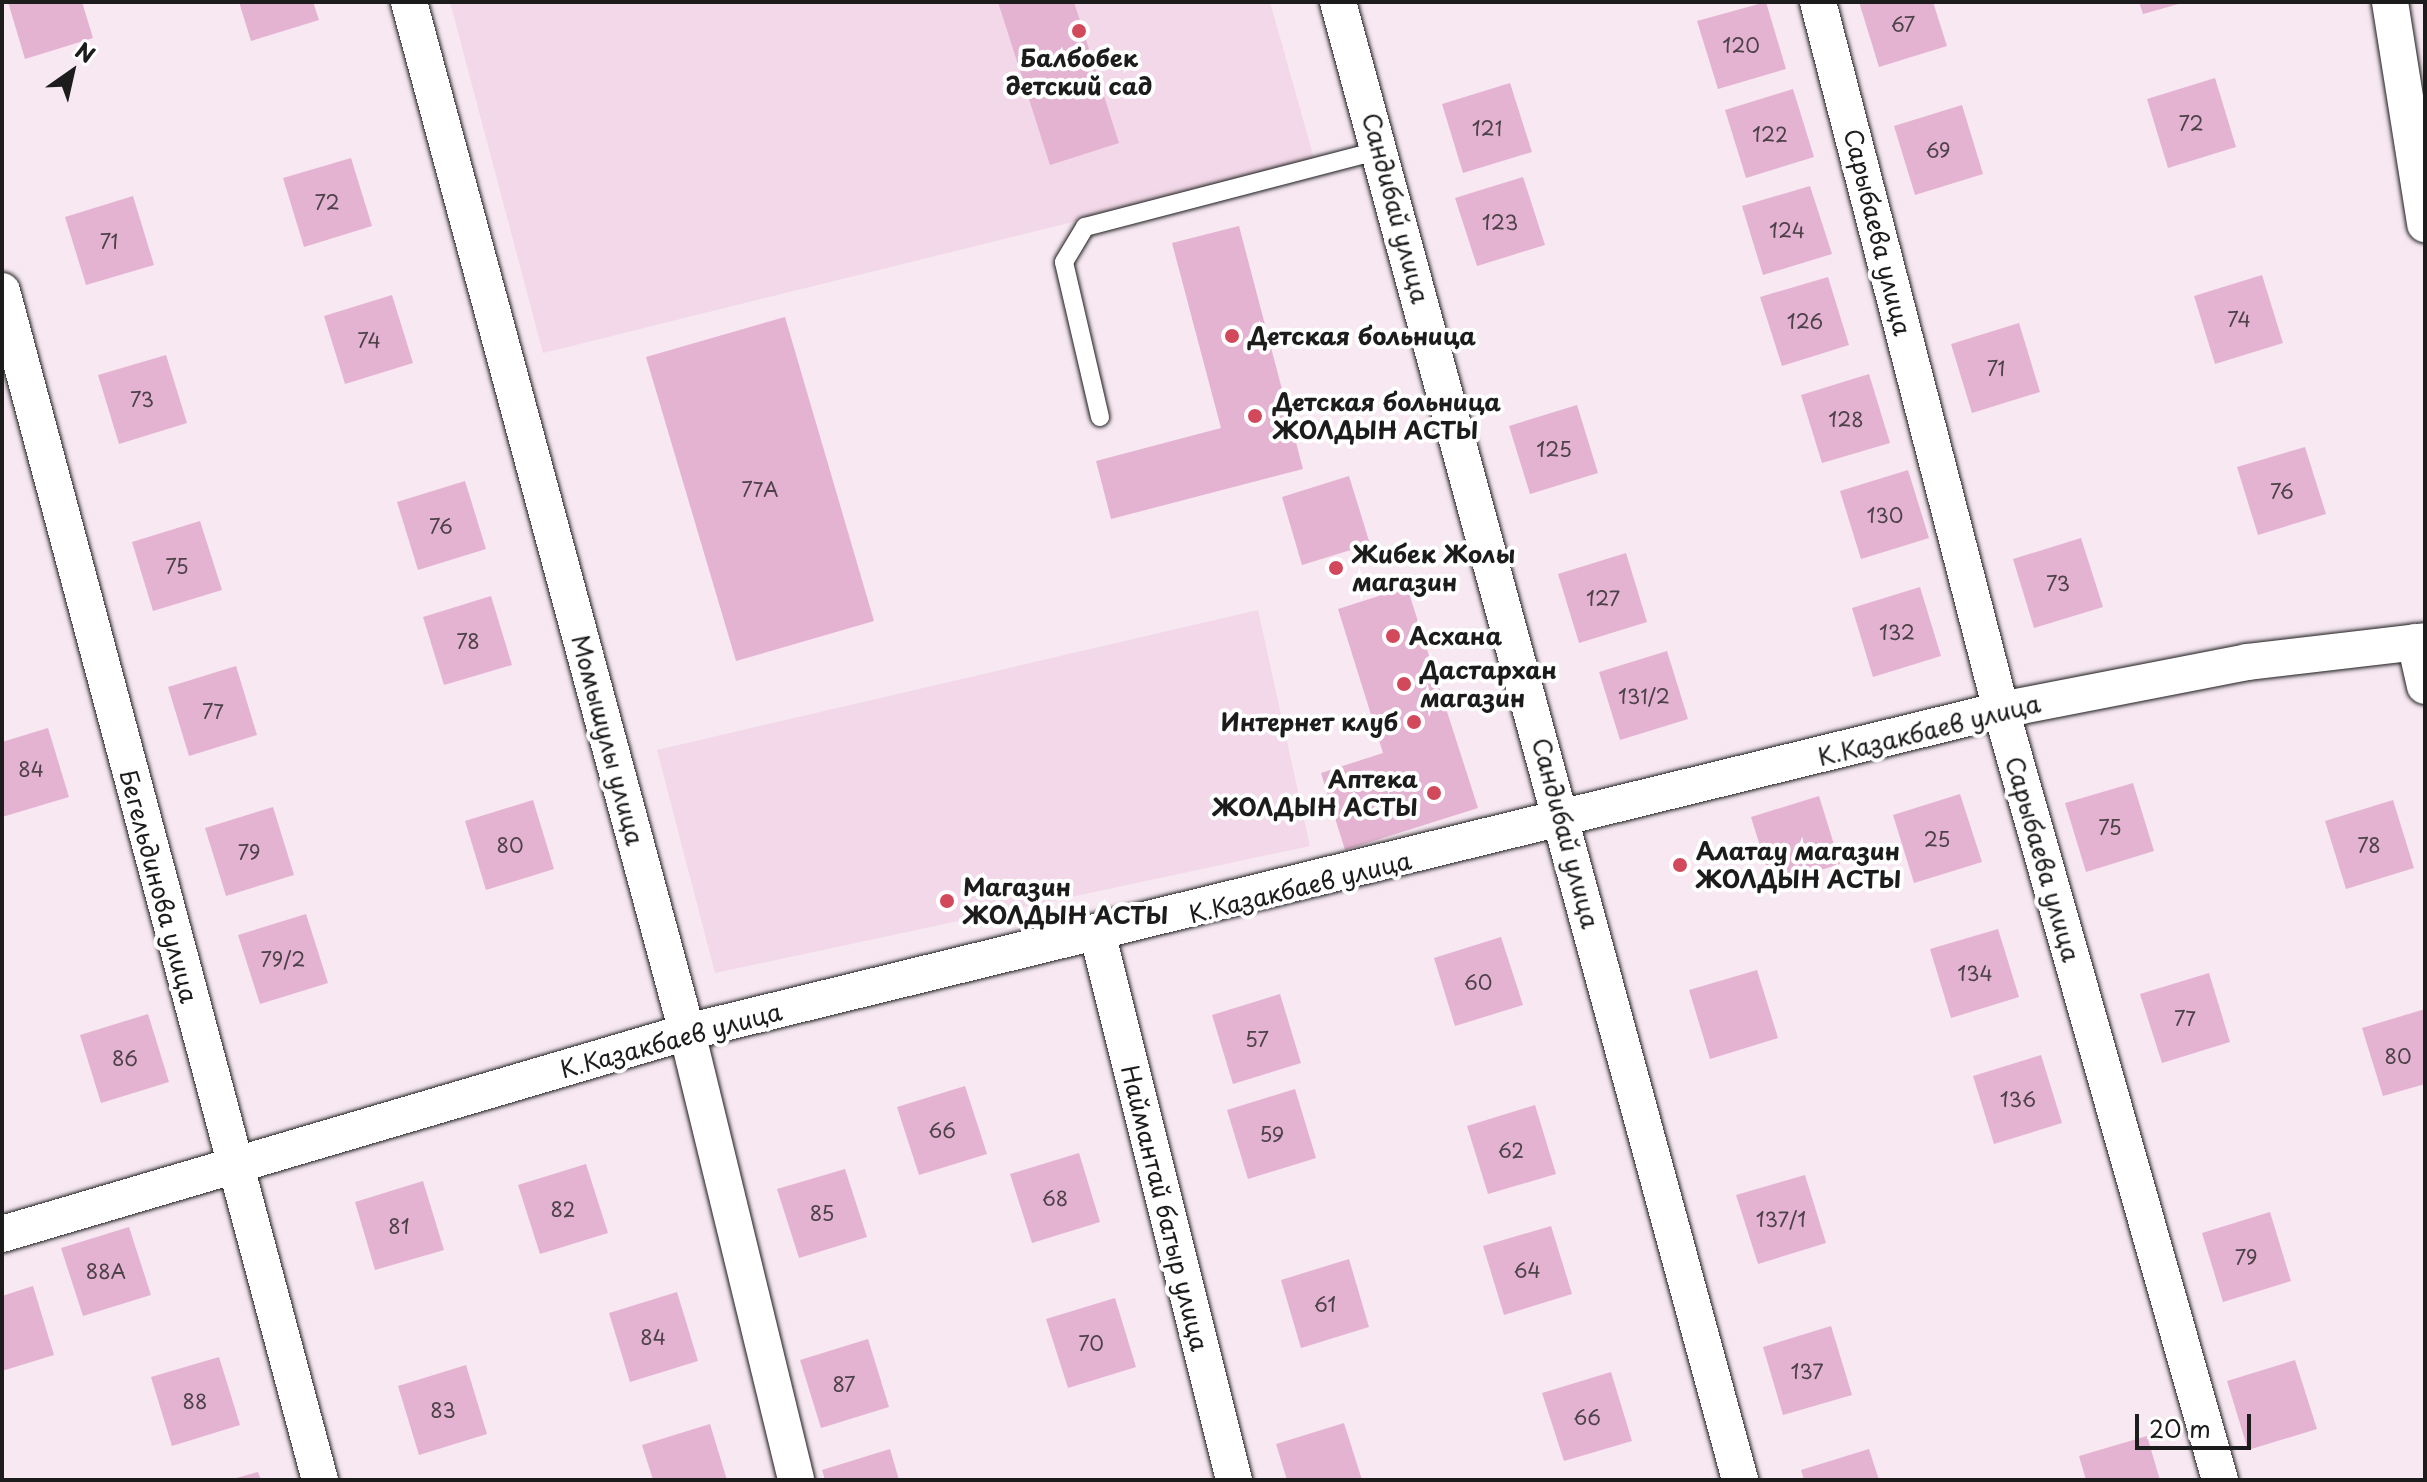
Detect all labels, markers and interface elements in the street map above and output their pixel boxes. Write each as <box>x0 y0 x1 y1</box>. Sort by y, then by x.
house number: 67 <box>1891 12 1915 36</box>
marker: Балбобек детский сад <box>1070 22 1088 40</box>
north arrow <box>32 32 112 112</box>
text: N <box>69 33 102 70</box>
house number: 120 <box>1722 33 1760 57</box>
place label: Балбобек детский сад <box>1005 44 1153 100</box>
street label: Сандибай улица <box>1356 109 1436 307</box>
house number: 72 <box>2178 111 2204 135</box>
house number: 121 <box>1472 116 1502 140</box>
house number: 122 <box>1752 122 1788 146</box>
street label: Сарыбаева улица <box>1838 125 1918 339</box>
house number: 69 <box>1925 138 1951 162</box>
house number: 72 <box>314 190 340 214</box>
house number: 123 <box>1482 210 1518 234</box>
house number: 124 <box>1769 218 1805 242</box>
house number: 71 <box>100 229 118 253</box>
house number: 74 <box>2227 307 2251 331</box>
house number: 126 <box>1787 309 1823 333</box>
place label: Детская больница <box>1248 322 1475 350</box>
marker: Детская больница <box>1223 327 1241 345</box>
house number: 74 <box>357 328 381 352</box>
house number: 71 <box>1987 356 2005 380</box>
house number: 73 <box>130 387 154 411</box>
place label: Детская больница ЖОЛДЫН АСТЫ <box>1273 388 1500 444</box>
marker: Детская больница ЖОЛДЫН АСТЫ <box>1244 405 1266 427</box>
house number: 128 <box>1828 407 1864 431</box>
house number: 125 <box>1536 437 1572 461</box>
house number: 77А <box>741 477 779 501</box>
house number: 76 <box>2270 479 2294 503</box>
house number: 130 <box>1867 503 1903 527</box>
house number: 76 <box>429 514 453 538</box>
place label: Жибек Жолы магазин <box>1352 540 1516 596</box>
house number: 75 <box>165 554 189 578</box>
marker: Жибек Жолы магазин <box>1327 559 1345 577</box>
house number: 73 <box>2046 571 2070 595</box>
house number: 127 <box>1586 586 1620 610</box>
house number: 132 <box>1879 620 1915 644</box>
place label: Асхана <box>1409 622 1502 650</box>
marker: Асхана <box>1384 627 1402 645</box>
house number: 78 <box>456 629 480 653</box>
street label: Момышулы улица <box>566 631 650 849</box>
place label: Дастархан магазин <box>1420 656 1557 712</box>
marker: Дастархан магазин <box>1395 675 1413 693</box>
house number: 131/2 <box>1618 684 1670 708</box>
street label: К.Казакбаев улица <box>1814 688 2044 772</box>
house number: 77 <box>202 699 224 723</box>
place label: Интернет клуб <box>1219 708 1398 736</box>
marker: Интернет клуб <box>1405 713 1423 731</box>
street label: Сандибай улица <box>1526 734 1606 932</box>
street label: Сарыбаева улица <box>2000 752 2086 966</box>
house number: 84 <box>18 757 44 781</box>
place label: Аптека ЖОЛДЫН АСТЫ <box>1213 765 1418 821</box>
street label: Бегельдинова улица <box>114 766 204 1006</box>
marker: Аптека ЖОЛДЫН АСТЫ <box>1425 784 1443 802</box>
house number: 75 <box>2098 815 2122 839</box>
house number: 25 <box>1924 827 1950 851</box>
house number: 80 <box>496 833 524 857</box>
house number: 78 <box>2357 833 2381 857</box>
place label: Алатау магазин ЖОЛДЫН АСТЫ <box>1696 837 1901 893</box>
house number: 79 <box>238 840 260 864</box>
street label: К.Казакбаев улица <box>1185 845 1415 929</box>
marker: Алатау магазин ЖОЛДЫН АСТЫ <box>1671 856 1689 874</box>
place label: Магазин ЖОЛДЫН АСТЫ <box>963 873 1168 929</box>
marker: Магазин ЖОЛДЫН АСТЫ <box>938 892 956 910</box>
house number: 79/2 <box>261 947 305 971</box>
house number: 134 <box>1957 961 1993 985</box>
house number: 60 <box>1464 970 1492 994</box>
street label: К.Казакбаев улица <box>556 996 786 1084</box>
house number: 77 <box>2174 1006 2196 1030</box>
house number: 57 <box>1245 1027 1269 1051</box>
house number: 80 <box>2384 1044 2412 1068</box>
house number: 86 <box>112 1046 138 1070</box>
street label: Наймантай батыр улица <box>1115 1061 1215 1355</box>
house number: 136 <box>2000 1087 2036 1111</box>
house number: 66 <box>928 1118 956 1142</box>
house number: 59 <box>1260 1122 1284 1146</box>
house number: 62 <box>1498 1138 1524 1162</box>
house number: 68 <box>1042 1186 1068 1210</box>
house number: 82 <box>551 1197 575 1221</box>
house number: 85 <box>810 1201 834 1225</box>
house number: 137/1 <box>1756 1207 1806 1231</box>
house number: 81 <box>388 1214 410 1238</box>
house number: 79 <box>2235 1245 2257 1269</box>
house number: 64 <box>1513 1258 1541 1282</box>
house number: 88А <box>86 1259 126 1283</box>
house number: 61 <box>1314 1292 1336 1316</box>
house number: 84 <box>640 1325 666 1349</box>
house number: 70 <box>1078 1331 1104 1355</box>
house number: 137 <box>1790 1359 1824 1383</box>
house number: 87 <box>833 1372 855 1396</box>
house number: 88 <box>183 1389 207 1413</box>
house number: 83 <box>430 1398 456 1422</box>
scale bar <box>2139 1398 2255 1448</box>
house number: 66 <box>1573 1405 1601 1429</box>
text: 20 m <box>2149 1410 2211 1446</box>

